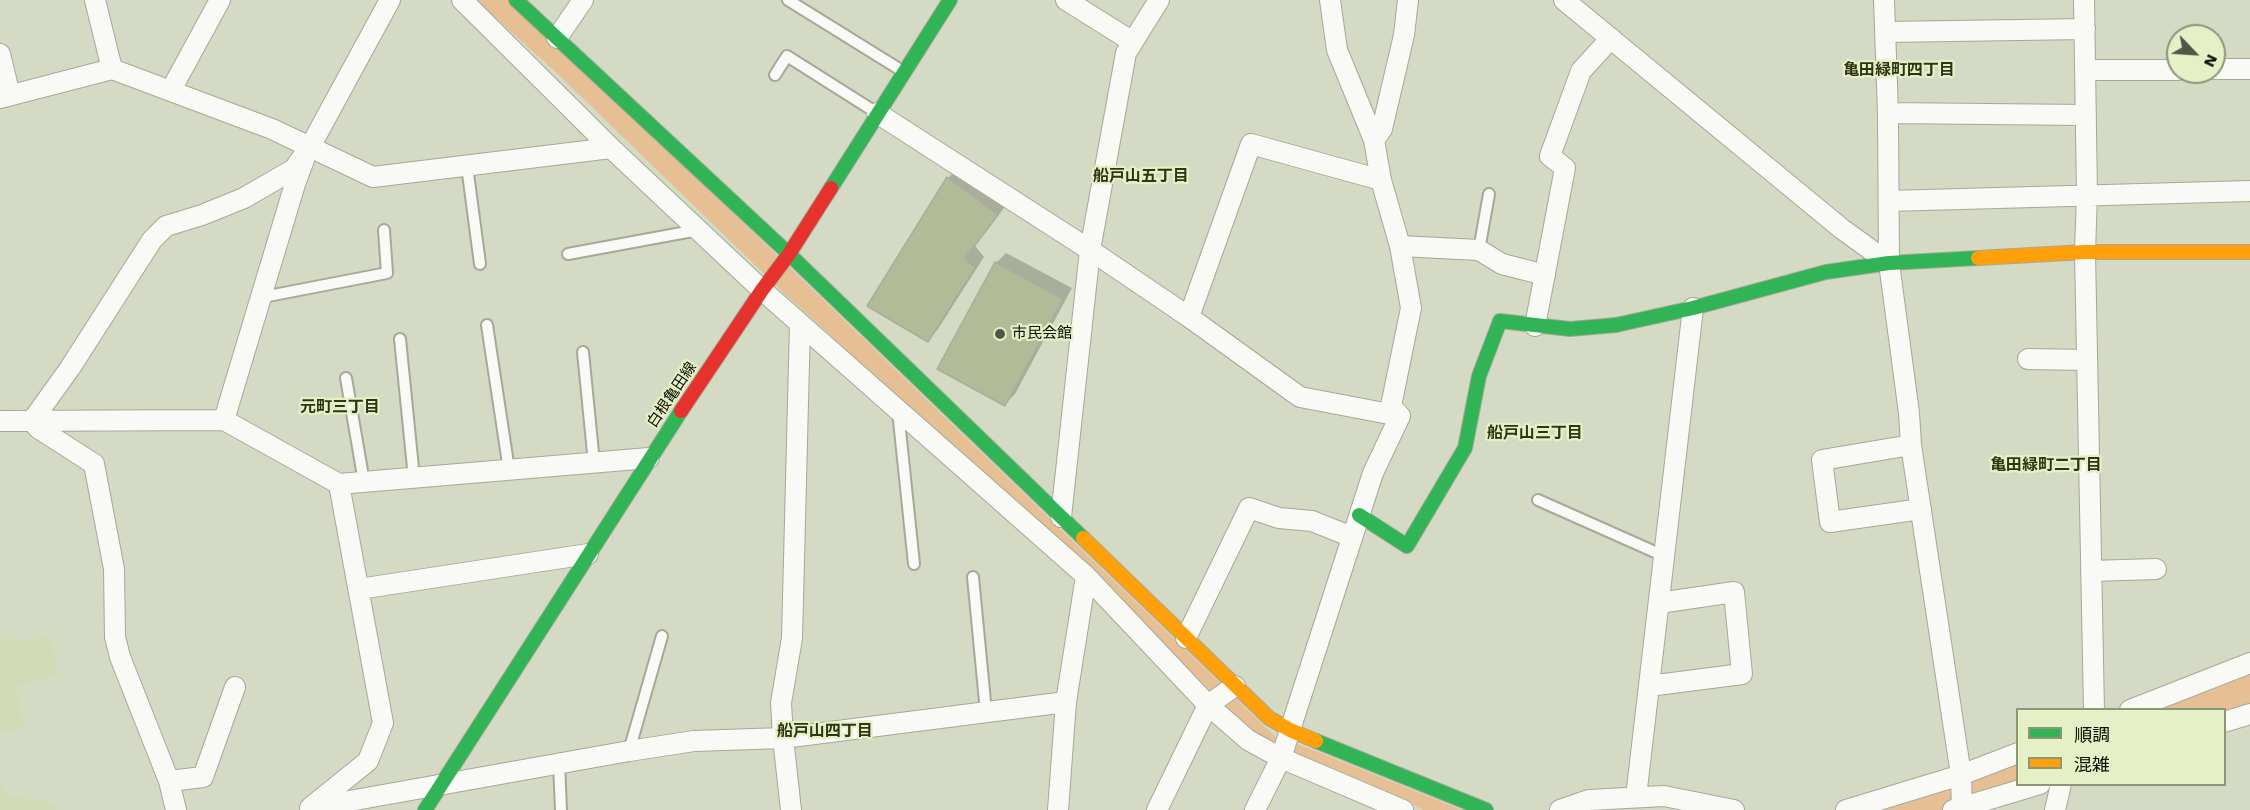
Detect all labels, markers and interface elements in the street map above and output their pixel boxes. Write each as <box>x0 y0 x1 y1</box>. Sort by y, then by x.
north arrow <box>2166 24 2226 84</box>
text: N <box>2200 52 2222 70</box>
district label: 亀田緑町四丁目 <box>1843 60 1955 80</box>
district label: 船戸山五丁目 <box>1093 166 1189 186</box>
place label: 市民会館 <box>1012 325 1072 343</box>
marker: 市民会館 <box>993 327 1007 341</box>
street label: 白根亀田線 <box>644 359 700 431</box>
district label: 元町三丁目 <box>300 397 380 417</box>
district label: 船戸山三丁目 <box>1487 423 1583 443</box>
district label: 亀田緑町二丁目 <box>1990 455 2102 475</box>
legend <box>2016 708 2226 786</box>
district label: 船戸山四丁目 <box>777 721 873 741</box>
text: 順調 <box>2074 724 2110 745</box>
text: 混雑 <box>2074 754 2110 775</box>

